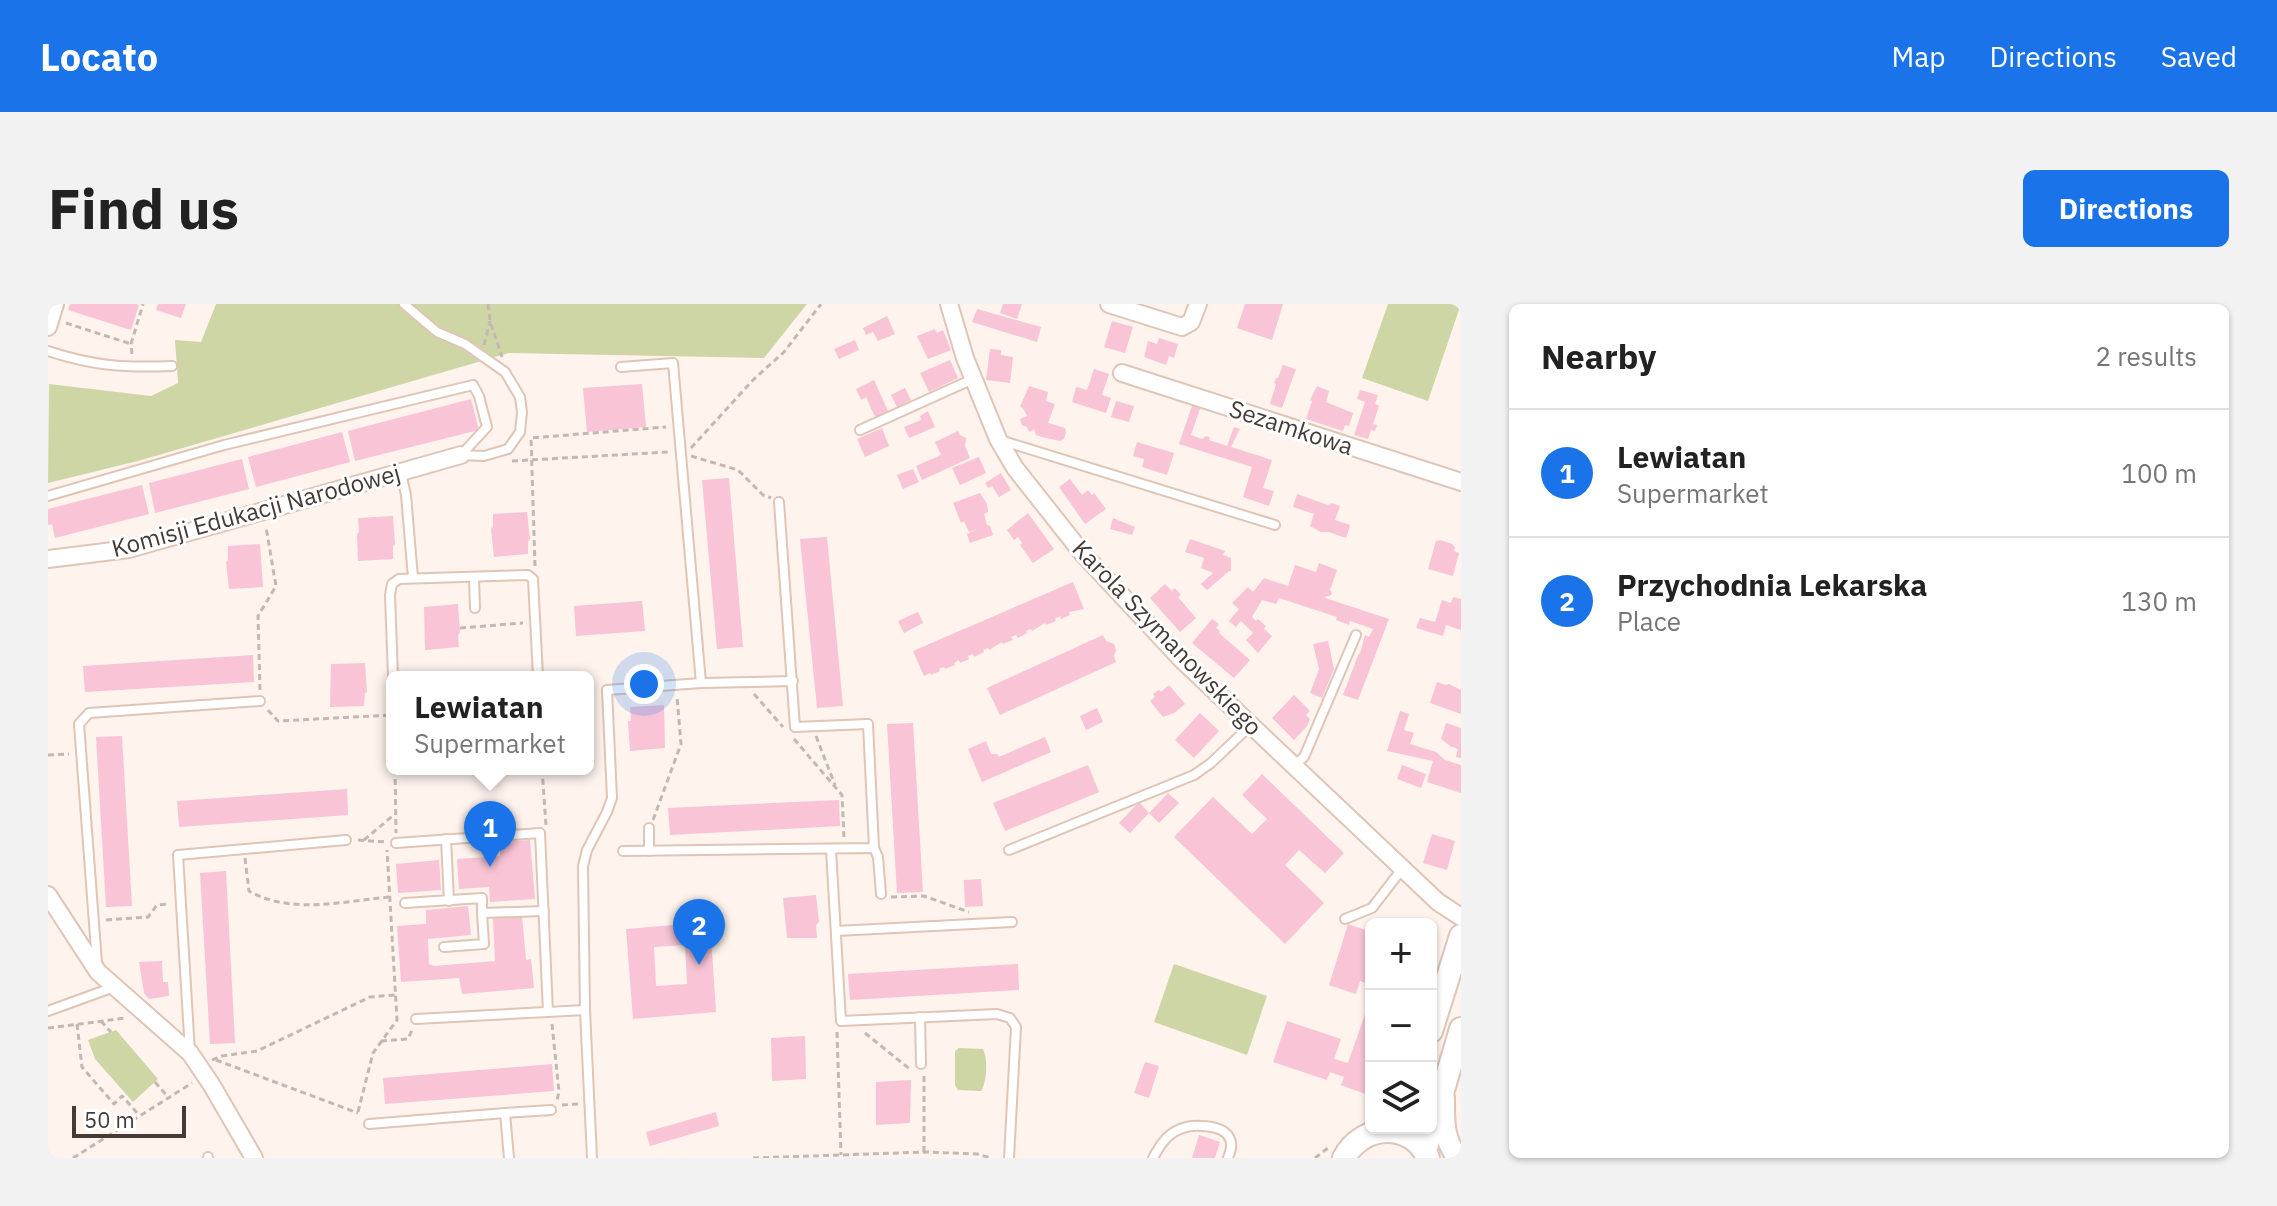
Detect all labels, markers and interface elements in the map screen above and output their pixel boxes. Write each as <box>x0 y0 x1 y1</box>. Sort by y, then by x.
text: Locato <box>40 32 158 81</box>
text: Map <box>1891 38 1945 75</box>
text: Directions <box>1989 38 2117 75</box>
text: Saved <box>2161 38 2237 75</box>
button: Directions <box>2023 170 2229 247</box>
text: Find us <box>48 172 239 244</box>
text: Nearby <box>1541 334 1656 378</box>
text: 2 results <box>2095 339 2197 373</box>
street label: Sezamkowa <box>1225 392 1358 462</box>
text: Lewiatan <box>1617 437 1746 476</box>
street label: Komisji Edukacji Narodowej <box>108 456 404 564</box>
text: 1 <box>1559 456 1575 490</box>
text: 100 m <box>2121 456 2197 490</box>
text: Supermarket <box>1617 476 1769 510</box>
street label: Karola Szymanowskiego <box>1066 533 1270 742</box>
text: Przychodnia Lekarska <box>1617 565 1927 604</box>
text: 2 <box>1559 584 1575 618</box>
text: 130 m <box>2121 584 2197 618</box>
text: Place <box>1617 604 1681 638</box>
your location <box>624 664 664 704</box>
popup <box>386 671 594 775</box>
text: Lewiatan <box>414 687 544 726</box>
text: Supermarket <box>414 726 566 760</box>
pin: 1 <box>464 801 516 867</box>
pin: 2 <box>673 899 725 965</box>
map controls <box>1365 918 1437 1134</box>
button: + <box>1365 918 1437 990</box>
button: − <box>1365 990 1437 1062</box>
button: layers <box>1365 1062 1437 1134</box>
scale bar <box>72 1102 186 1138</box>
text: 50 m <box>84 1105 135 1134</box>

